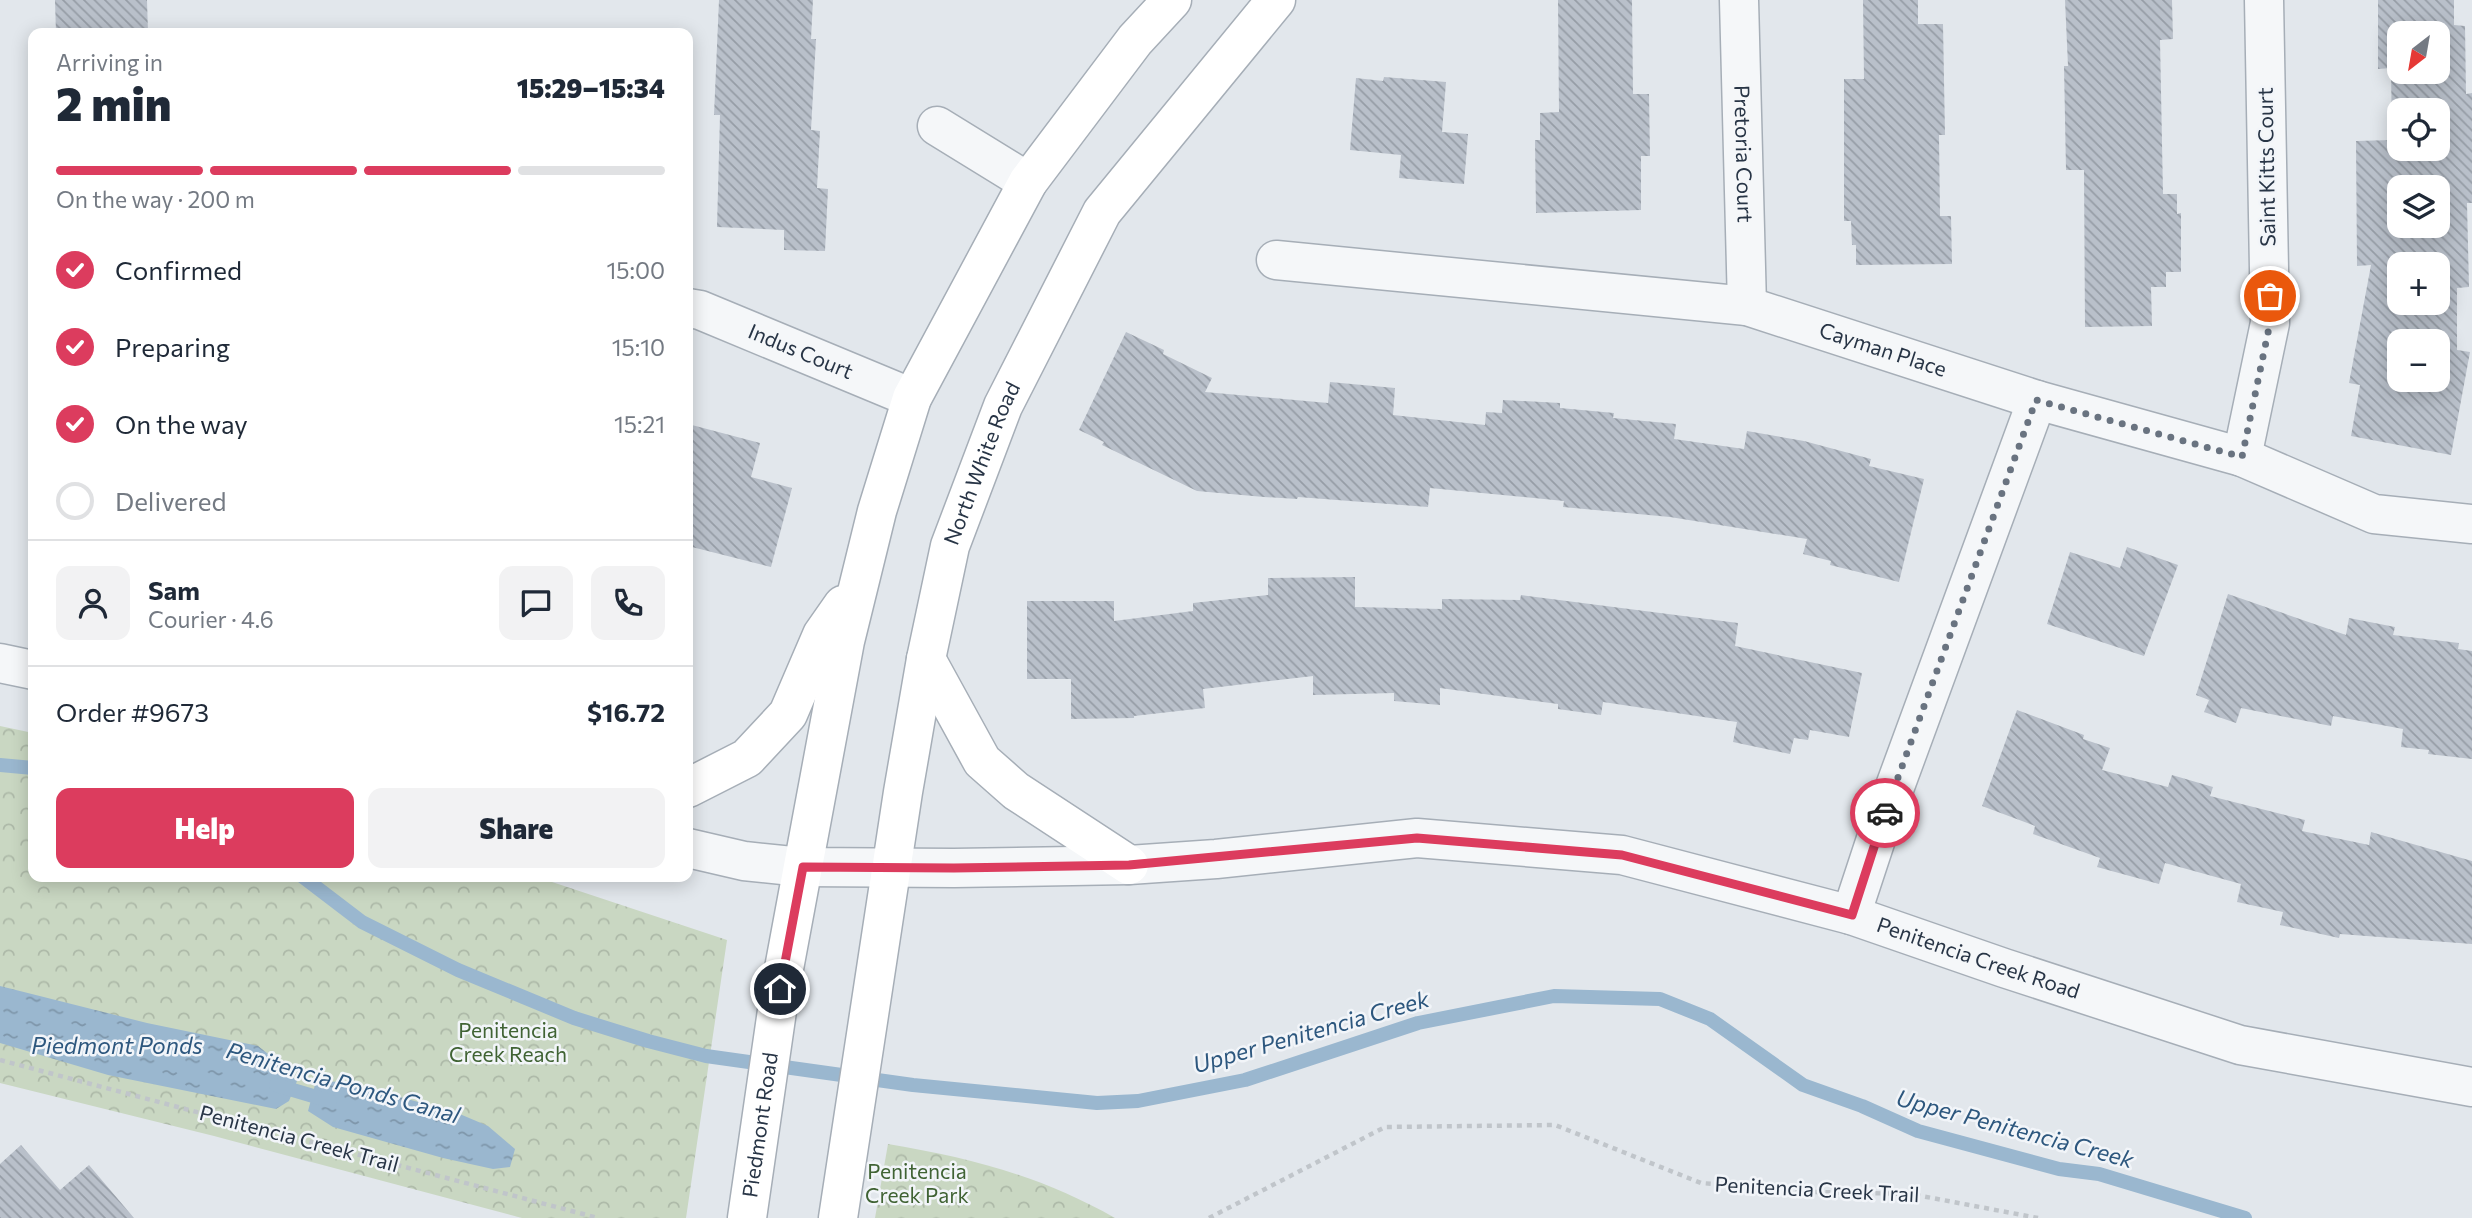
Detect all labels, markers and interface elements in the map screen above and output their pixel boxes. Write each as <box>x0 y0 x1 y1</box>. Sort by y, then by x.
north arrow <box>2387 21 2450 84</box>
map controls <box>2387 21 2450 392</box>
text: Arriving in <box>56 48 163 76</box>
text: 15:29–15:34 <box>517 72 665 103</box>
text: 2 min <box>56 74 172 130</box>
street label: Pretoria Court <box>1730 85 1759 223</box>
street label: Saint Kitts Court <box>2252 87 2279 247</box>
button: locate <box>2387 98 2450 161</box>
button: layers <box>2387 175 2450 238</box>
text: On the way · 200 m <box>56 185 255 213</box>
icon: check <box>56 251 94 289</box>
button: + <box>2387 252 2450 315</box>
text: Confirmed <box>115 254 242 285</box>
text: 15:00 <box>607 256 665 284</box>
pin <box>2240 266 2300 326</box>
icon: bag <box>2251 277 2289 315</box>
street label: Cayman Place <box>1816 316 1950 381</box>
street label: Indus Court <box>745 317 857 383</box>
icon: check <box>56 328 94 366</box>
button: − <box>2387 329 2450 392</box>
text: Preparing <box>115 331 230 362</box>
text: 15:10 <box>612 333 665 361</box>
street label: North White Road <box>938 377 1024 548</box>
icon: check <box>56 405 94 443</box>
text: On the way <box>115 408 248 439</box>
text: 15:21 <box>614 410 665 438</box>
text: Delivered <box>115 485 226 516</box>
button: person <box>56 566 130 640</box>
button: chat <box>499 566 573 640</box>
button: phone <box>591 566 665 640</box>
text: Sam <box>148 574 200 605</box>
text: Courier · 4.6 <box>148 605 274 633</box>
text: Order #9673 <box>56 696 209 727</box>
text: $16.72 <box>587 696 665 727</box>
courier <box>1850 778 1920 848</box>
button: Help <box>56 788 354 868</box>
button: Share <box>368 788 665 868</box>
icon: car <box>1866 794 1904 832</box>
street label: Penitencia Creek Road <box>1874 911 2083 1003</box>
pin <box>750 959 810 1019</box>
icon: home <box>761 970 799 1008</box>
water label: Upper Penitencia Creek <box>1189 984 1433 1078</box>
park label: Penitencia Creek Reach <box>449 1017 567 1066</box>
water label: Piedmont Ponds <box>31 1031 203 1059</box>
water label: Penitencia Ponds Canal <box>223 1035 464 1129</box>
street label: Piedmont Road <box>736 1050 782 1199</box>
water label: Upper Penitencia Creek <box>1894 1083 2138 1173</box>
street label: Penitencia Creek Trail <box>197 1099 402 1176</box>
park label: Penitencia Creek Park <box>865 1158 969 1207</box>
street label: Penitencia Creek Trail <box>1714 1171 1920 1206</box>

